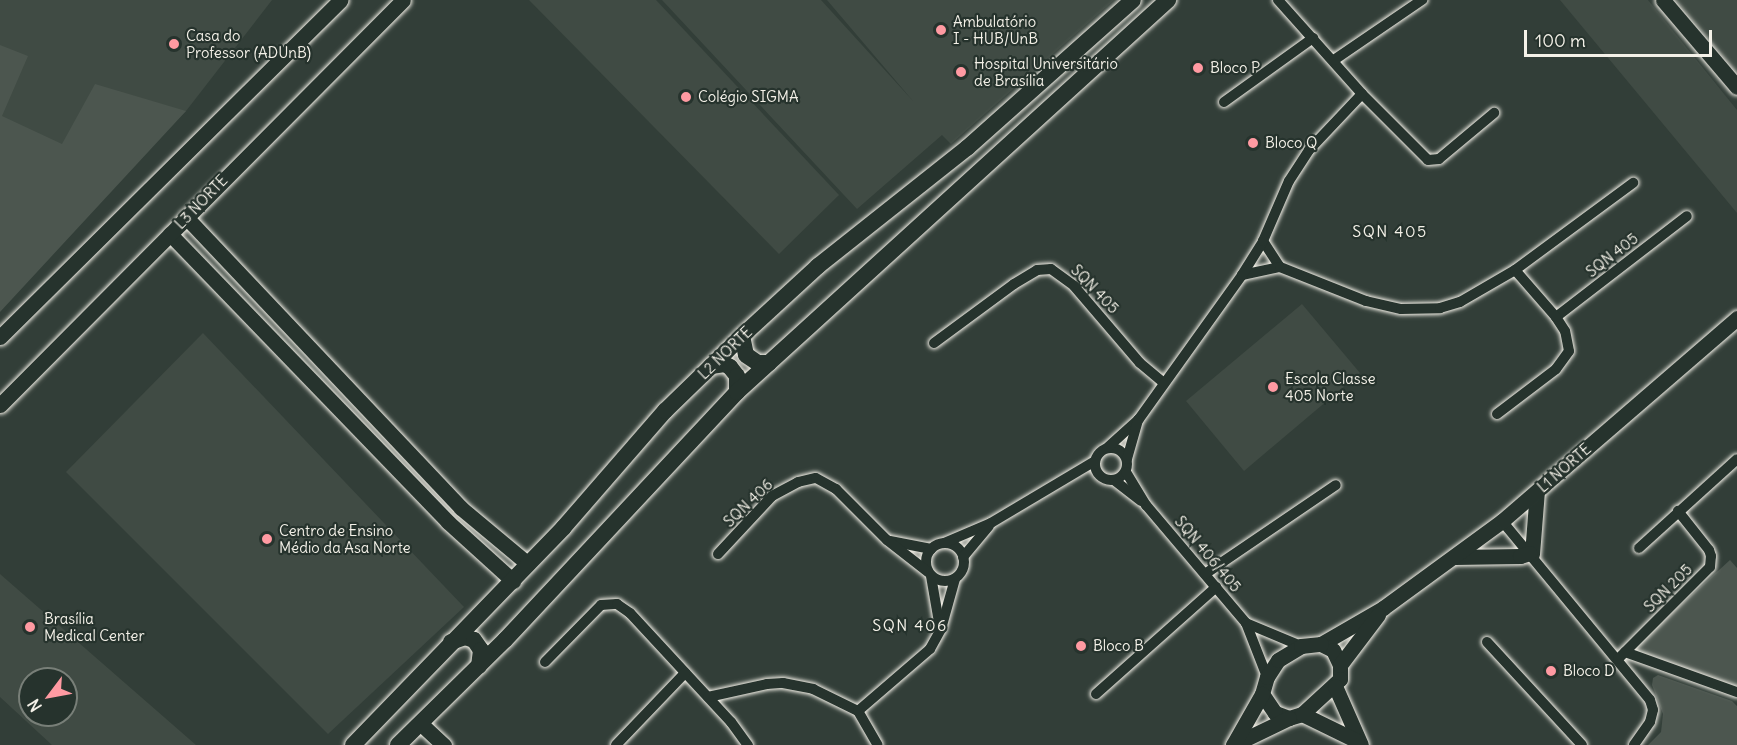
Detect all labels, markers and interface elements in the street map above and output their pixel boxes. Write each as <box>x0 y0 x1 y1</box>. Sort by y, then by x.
place label: Ambulatório I - HUB/UnB <box>953 12 1038 47</box>
scale bar <box>1527 18 1714 56</box>
marker: Ambulatório I - HUB/UnB <box>934 23 948 37</box>
place label: Casa do Professor (ADUnB) <box>186 26 311 61</box>
text: 100 m <box>1535 29 1586 52</box>
marker: Casa do Professor (ADUnB) <box>167 37 181 51</box>
place label: Hospital Universitário de Brasília <box>974 54 1118 89</box>
place label: Bloco P <box>1210 59 1260 77</box>
marker: Bloco P <box>1191 61 1205 75</box>
marker: Hospital Universitário de Brasília <box>952 63 970 81</box>
place label: Colégio SIGMA <box>698 88 799 106</box>
marker: Colégio SIGMA <box>679 90 693 104</box>
place label: Bloco Q <box>1265 134 1317 152</box>
marker: Bloco Q <box>1246 136 1260 150</box>
street label: L3 NORTE <box>171 171 231 233</box>
district label: SQN 405 <box>1352 221 1428 241</box>
street label: SQN 405 <box>1583 229 1641 281</box>
street label: SQN 405 <box>1067 261 1123 317</box>
street label: L2 NORTE <box>694 323 756 383</box>
place label: Escola Classe 405 Norte <box>1285 369 1376 404</box>
marker: Escola Classe 405 Norte <box>1266 380 1280 394</box>
street label: L1 NORTE <box>1534 440 1594 496</box>
street label: SQN 406 <box>720 475 776 531</box>
street label: SQN 406/405 <box>1171 512 1245 596</box>
place label: Centro de Ensino Médio da Asa Norte <box>279 521 411 556</box>
marker: Centro de Ensino Médio da Asa Norte <box>260 532 274 546</box>
street label: SQN 205 <box>1640 560 1696 616</box>
place label: Brasília Medical Center <box>44 609 145 644</box>
district label: SQN 406 <box>872 615 948 635</box>
marker: Brasília Medical Center <box>21 618 39 636</box>
place label: Bloco B <box>1093 637 1144 655</box>
marker: Bloco B <box>1074 639 1088 653</box>
place label: Bloco D <box>1563 662 1615 680</box>
marker: Bloco D <box>1544 664 1558 678</box>
north arrow <box>18 667 78 727</box>
text: N <box>23 695 46 715</box>

